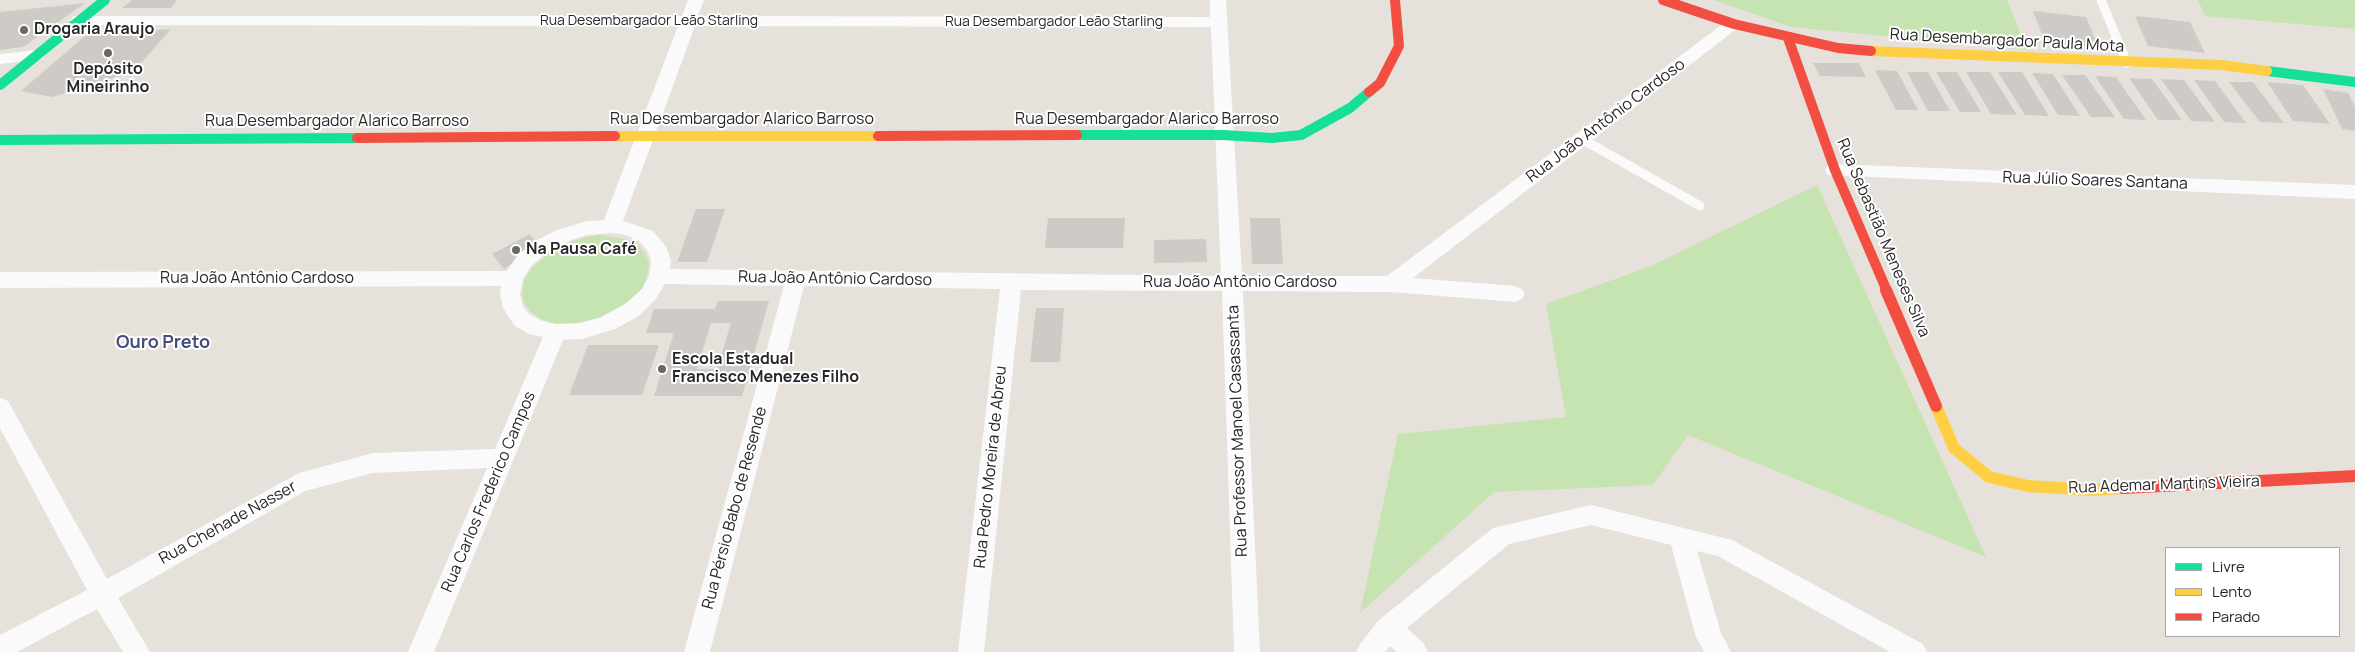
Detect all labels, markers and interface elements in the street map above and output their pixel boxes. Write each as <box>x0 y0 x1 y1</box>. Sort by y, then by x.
street label: Rua Desembargador Leão Starling <box>540 13 758 29</box>
street label: Rua Desembargador Leão Starling <box>945 14 1163 30</box>
place label: Drogaria Araujo <box>34 20 154 40</box>
marker: Drogaria Araujo <box>18 24 30 36</box>
street label: Rua Desembargador Paula Mota <box>1889 25 2125 57</box>
marker: Depósito Mineirinho <box>102 47 114 59</box>
street label: Rua João Antônio Cardoso <box>1523 55 1689 187</box>
place label: Depósito Mineirinho <box>67 60 149 98</box>
street label: Rua Desembargador Alarico Barroso <box>610 110 874 130</box>
street label: Rua Desembargador Alarico Barroso <box>1015 110 1279 130</box>
street label: Rua Desembargador Alarico Barroso <box>205 112 469 132</box>
street label: Rua Sebastião Meneses Silva <box>1832 136 1934 340</box>
street label: Rua Júlio Soares Santana <box>2002 168 2188 194</box>
place label: Na Pausa Café <box>526 240 637 260</box>
marker: Na Pausa Café <box>510 244 522 256</box>
street label: Rua João Antônio Cardoso <box>738 268 932 290</box>
street label: Rua João Antônio Cardoso <box>160 269 354 289</box>
street label: Rua João Antônio Cardoso <box>1143 273 1337 293</box>
street label: Rua Professor Manoel Casassanta <box>1224 305 1252 557</box>
district label: Ouro Preto <box>116 332 210 354</box>
place label: Escola Estadual Francisco Menezes Filho <box>672 350 859 388</box>
marker: Escola Estadual Francisco Menezes Filho <box>656 363 668 375</box>
street label: Rua Pedro Moreira de Abreu <box>971 365 1011 569</box>
street label: Rua Carlos Frederico Campos <box>438 389 540 595</box>
street label: Rua Pérsio Babo de Resende <box>699 405 771 611</box>
street label: Rua Ademar Martins Vieira <box>2068 472 2260 498</box>
street label: Rua Chehade Nasser <box>156 477 300 569</box>
legend <box>2165 547 2340 637</box>
text: Livre <box>2212 556 2245 577</box>
text: Lento <box>2212 581 2252 602</box>
text: Parado <box>2212 606 2260 627</box>

